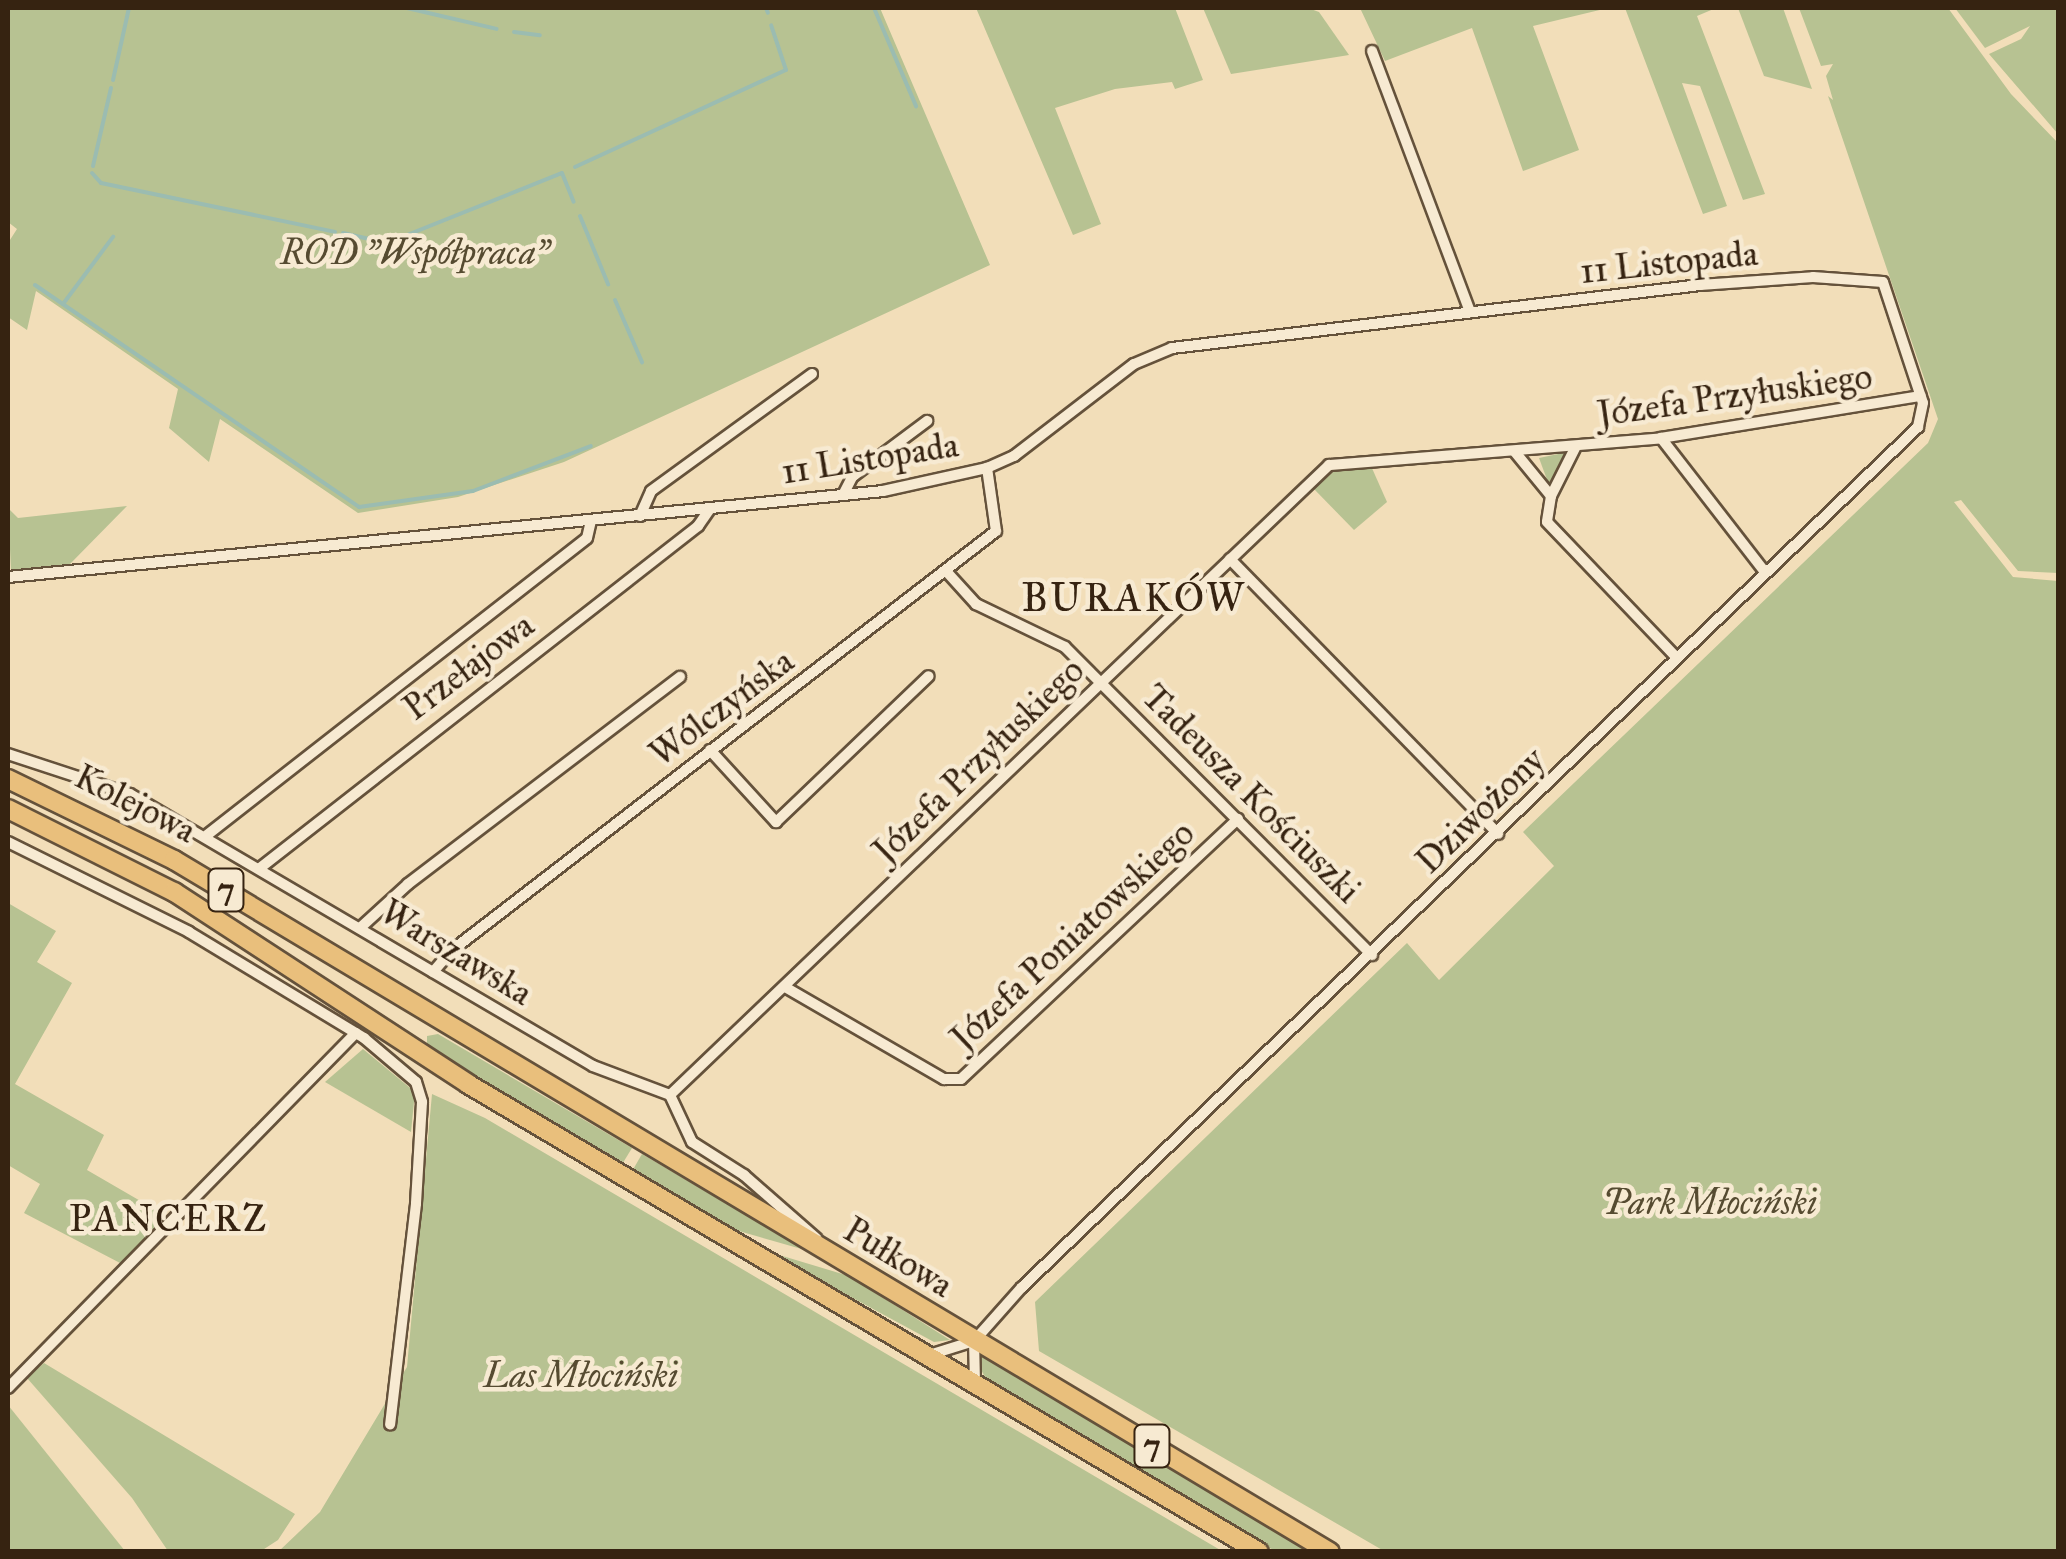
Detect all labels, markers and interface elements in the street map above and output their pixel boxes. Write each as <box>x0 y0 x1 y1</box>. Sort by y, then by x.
park label: ROD "Współpraca" <box>280 232 550 274</box>
street label: 11 Listopada <box>1578 233 1760 293</box>
street label: Józefa Przyłuskiego <box>1595 356 1875 436</box>
street label: 11 Listopada <box>779 424 961 494</box>
district label: BURAKÓW <box>1021 574 1247 622</box>
street label: Przełajowa <box>396 605 542 729</box>
street label: Wólczyńska <box>642 640 802 776</box>
street label: Józefa Przyłuskiego <box>865 650 1093 872</box>
street label: Tadeusza Kościuszki <box>1133 676 1369 912</box>
street label: Dziwożony <box>1408 739 1554 883</box>
street label: Kolejowa <box>68 756 202 852</box>
street label: Józefa Poniatowskiego <box>943 813 1203 1059</box>
road number: 7 <box>206 863 246 917</box>
street label: Warszawska <box>372 891 540 1015</box>
park label: Park Młociński <box>1603 1182 1817 1224</box>
district label: PANCERZ <box>69 1196 269 1242</box>
street label: Pułkowa <box>836 1209 960 1307</box>
park label: Las Młociński <box>484 1355 678 1397</box>
road number: 7 <box>1132 1419 1172 1473</box>

